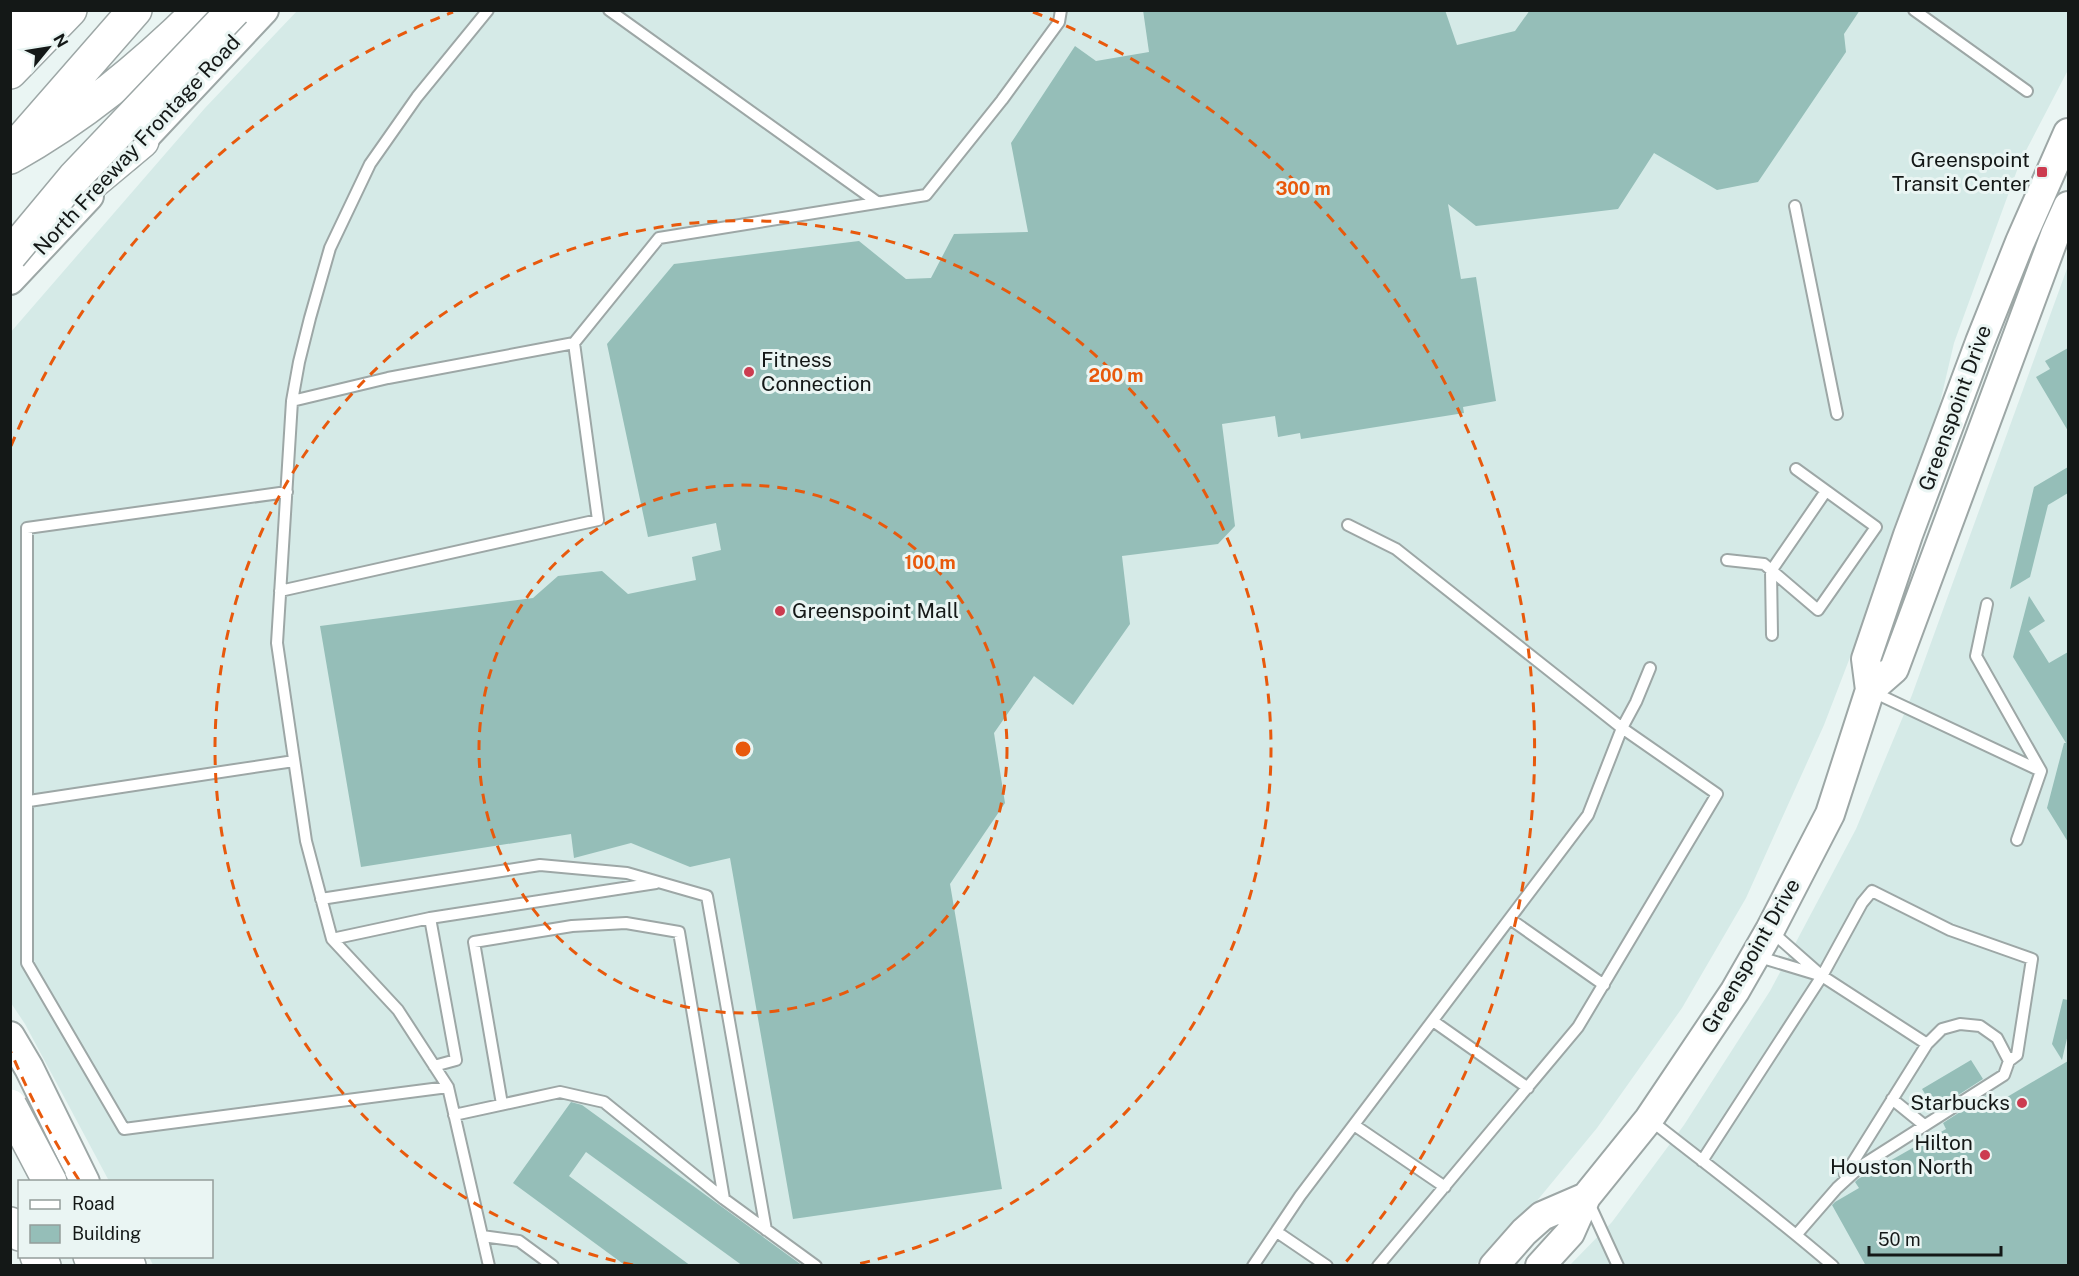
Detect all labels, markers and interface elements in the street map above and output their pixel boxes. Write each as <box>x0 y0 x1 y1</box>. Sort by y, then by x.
north arrow <box>18 18 78 78</box>
street label: North Freeway Frontage Road <box>28 30 246 260</box>
place label: Greenspoint Transit Center <box>1892 147 2030 196</box>
marker: Greenspoint Transit Center <box>2035 165 2049 179</box>
text: 300 m <box>1275 178 1331 199</box>
street label: Greenspoint Drive <box>1913 321 1996 494</box>
place label: Fitness Connection <box>761 347 872 396</box>
marker: Fitness Connection <box>742 365 756 379</box>
text: 200 m <box>1089 365 1143 386</box>
text: 100 m <box>904 552 956 573</box>
place label: Greenspoint Mall <box>792 598 959 623</box>
marker: Greenspoint Mall <box>773 604 787 618</box>
centre of rings <box>733 739 753 759</box>
street label: Greenspoint Drive <box>1696 874 1805 1038</box>
place label: Starbucks <box>1910 1090 2010 1115</box>
marker: Starbucks <box>2015 1096 2029 1110</box>
place label: Hilton Houston North <box>1830 1130 1973 1179</box>
marker: Hilton Houston North <box>1978 1148 1992 1162</box>
legend <box>18 1180 213 1258</box>
text: Road <box>72 1193 115 1214</box>
scale bar <box>1869 1219 2001 1257</box>
text: Building <box>72 1223 141 1244</box>
text: 50 m <box>1878 1229 1921 1250</box>

